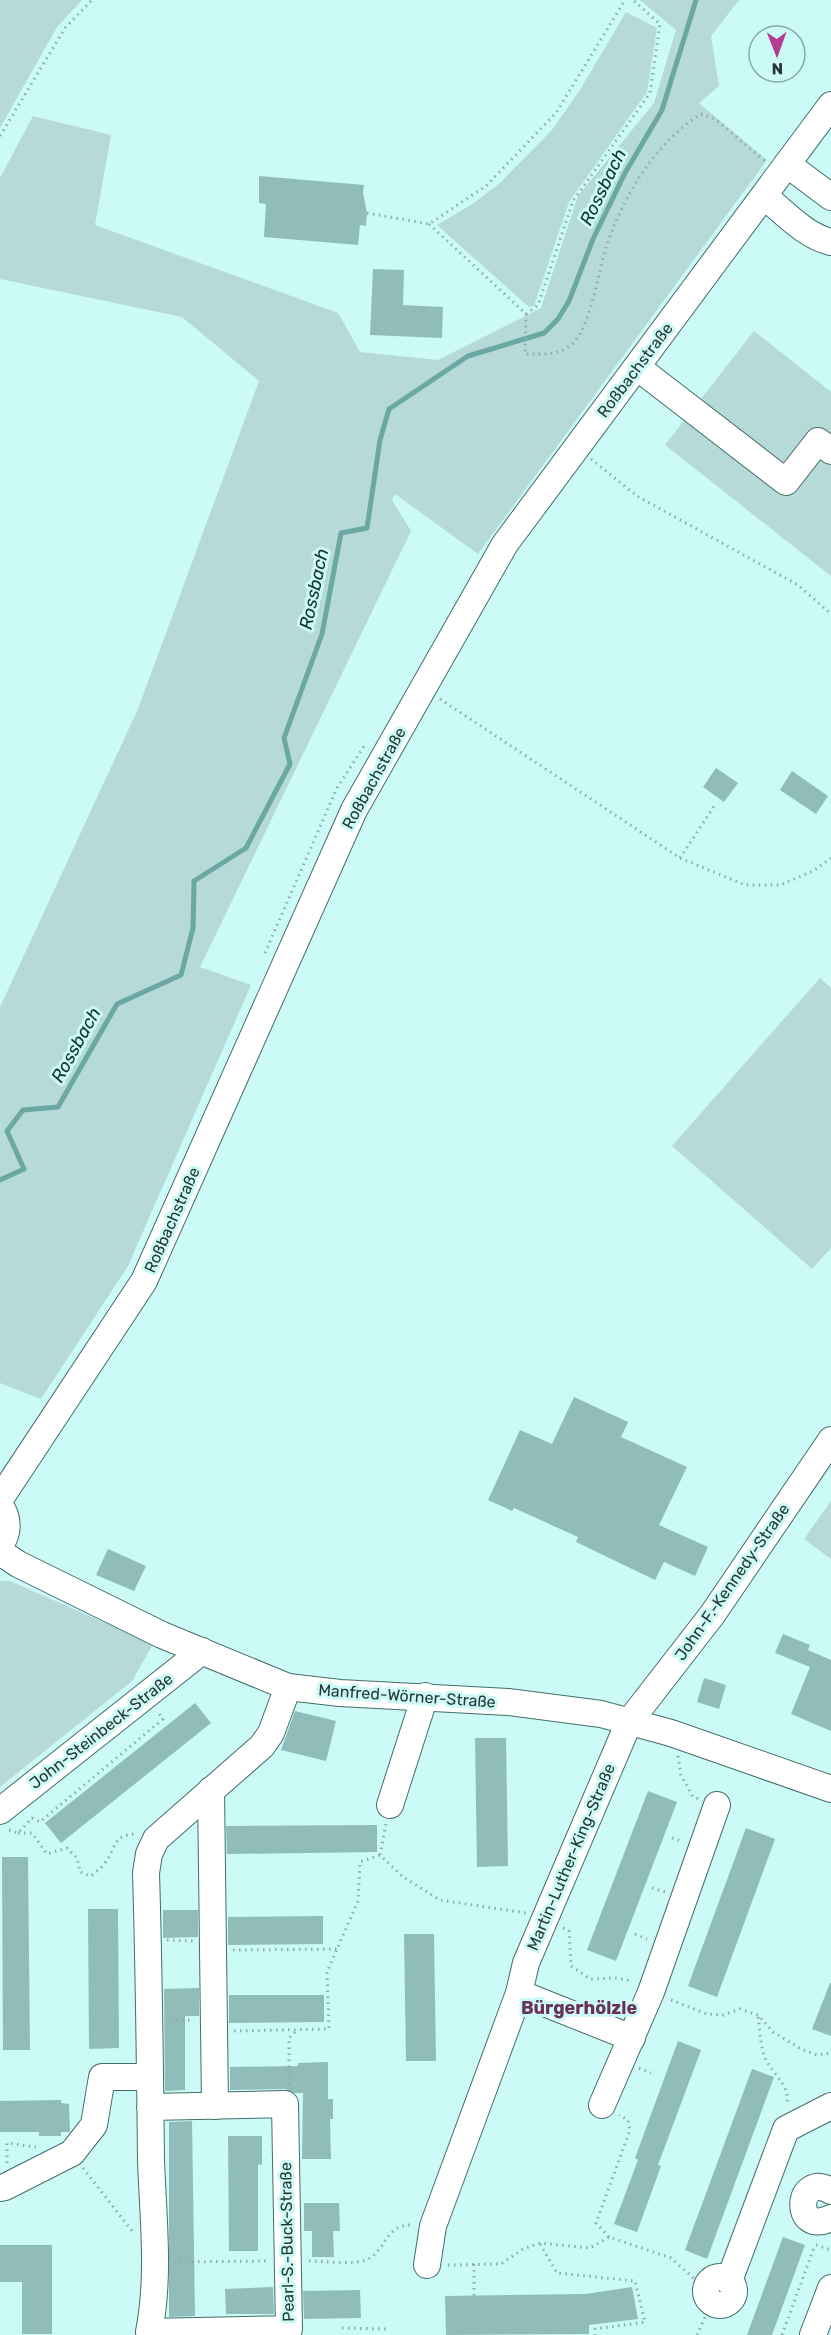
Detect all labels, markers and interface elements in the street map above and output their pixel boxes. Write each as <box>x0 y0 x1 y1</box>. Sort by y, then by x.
north arrow <box>747 24 807 84</box>
text: N <box>771 59 783 78</box>
water label: Rossbach <box>575 145 631 229</box>
street label: Roßbachstraße <box>593 319 677 421</box>
water label: Rossbach <box>295 546 333 632</box>
street label: Roßbachstraße <box>338 724 410 832</box>
water label: Rossbach <box>46 1004 106 1086</box>
street label: Roßbachstraße <box>140 1164 204 1276</box>
street label: John-F.-Kennedy-Straße <box>671 1500 793 1664</box>
street label: John-Steinbeck-Straße <box>26 1669 176 1793</box>
street label: Manfred-Wörner-Straße <box>318 1680 496 1712</box>
street label: Martin-Luther-King-Straße <box>523 1761 619 1953</box>
district label: Bürgerhölzle <box>521 1997 637 2019</box>
street label: Pearl-S.-Buck-Straße <box>276 2162 298 2322</box>

